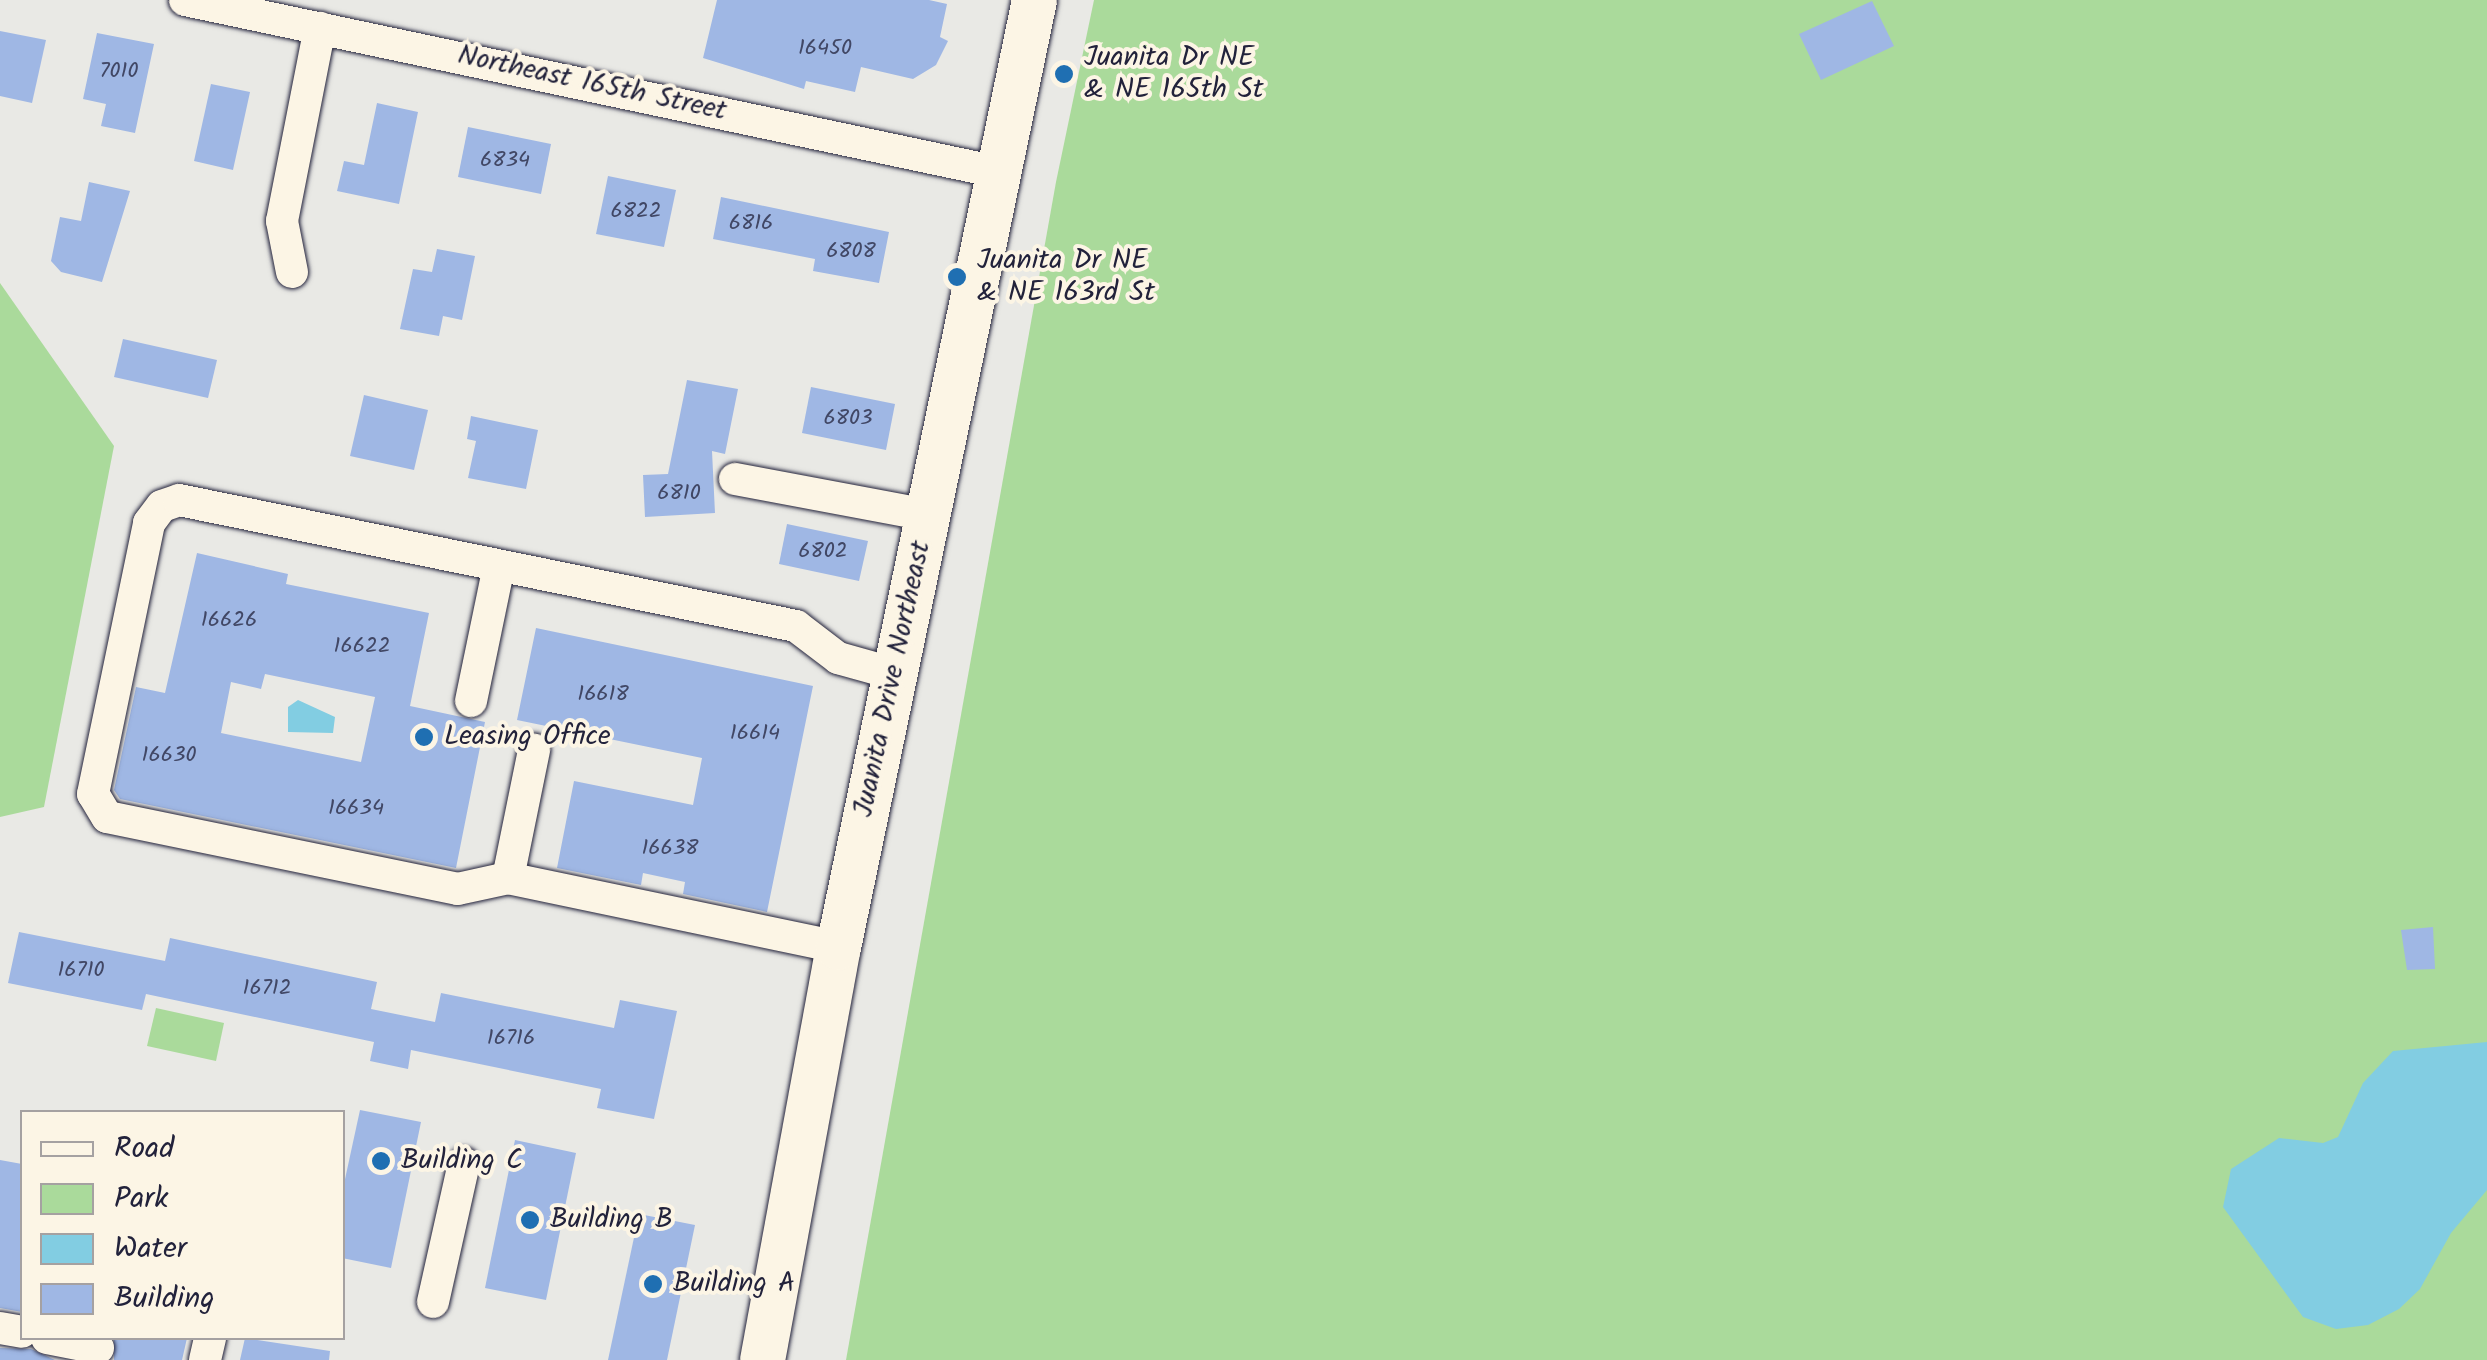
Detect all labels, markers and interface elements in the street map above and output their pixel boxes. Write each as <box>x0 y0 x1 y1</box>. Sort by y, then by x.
house number: 16450 <box>798 36 852 62</box>
street label: Northeast 165th Street <box>455 39 729 129</box>
place label: Juanita Dr NE & NE 165th St <box>1084 41 1264 107</box>
house number: 7010 <box>99 59 139 85</box>
marker: Juanita Dr NE & NE 165th St <box>1053 63 1075 85</box>
house number: 6834 <box>480 148 530 174</box>
house number: 6822 <box>610 199 662 225</box>
house number: 6816 <box>729 211 773 237</box>
house number: 6808 <box>826 239 876 265</box>
place label: Juanita Dr NE & NE 163rd St <box>977 244 1155 310</box>
marker: Juanita Dr NE & NE 163rd St <box>946 266 968 288</box>
house number: 6803 <box>823 406 873 432</box>
house number: 6810 <box>657 481 701 507</box>
street label: Juanita Drive Northeast <box>847 538 939 820</box>
house number: 6802 <box>798 539 848 565</box>
house number: 16626 <box>201 608 257 634</box>
house number: 16622 <box>334 634 390 660</box>
house number: 16618 <box>577 682 629 708</box>
place label: Leasing Office <box>444 720 611 754</box>
house number: 16614 <box>730 721 780 747</box>
marker: Leasing Office <box>413 726 435 748</box>
house number: 16630 <box>142 743 196 769</box>
house number: 16634 <box>328 796 384 822</box>
house number: 16638 <box>641 836 699 862</box>
house number: 16710 <box>57 958 105 984</box>
house number: 16712 <box>243 976 291 1002</box>
house number: 16716 <box>487 1026 535 1052</box>
legend <box>20 1110 345 1340</box>
text: Road <box>114 1125 174 1173</box>
place label: Building C <box>401 1144 523 1178</box>
marker: Building C <box>370 1150 392 1172</box>
text: Park <box>114 1175 168 1223</box>
place label: Building B <box>550 1203 673 1237</box>
marker: Building B <box>519 1209 541 1231</box>
text: Water <box>114 1225 187 1273</box>
place label: Building A <box>673 1267 795 1301</box>
marker: Building A <box>642 1273 664 1295</box>
text: Building <box>114 1275 214 1323</box>

